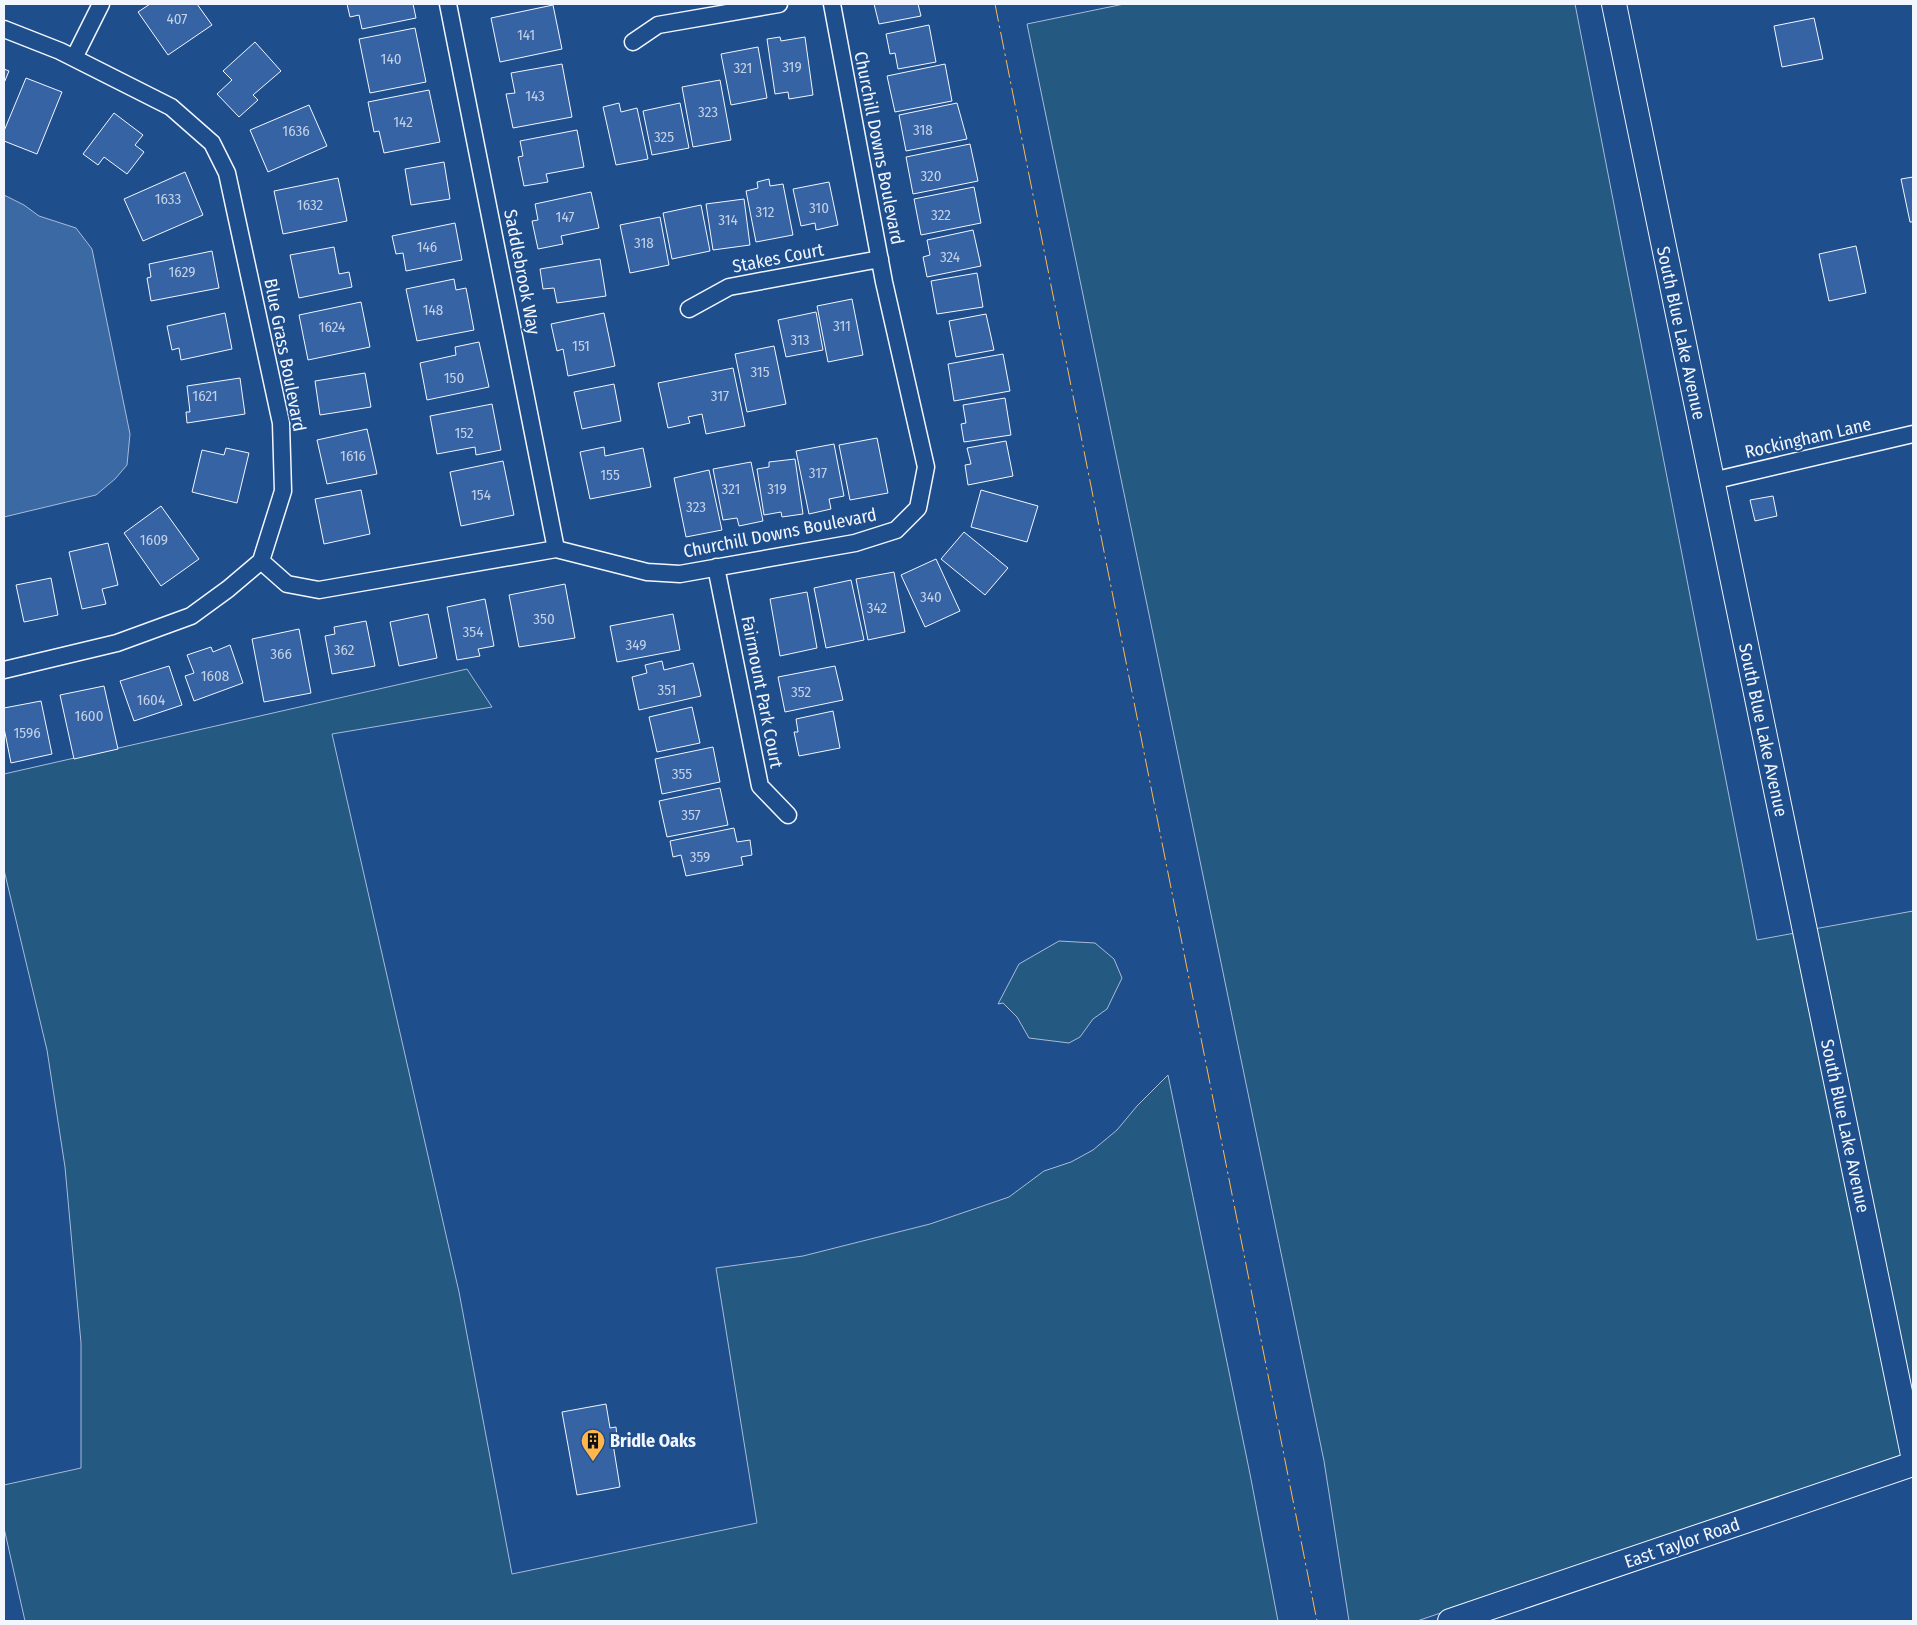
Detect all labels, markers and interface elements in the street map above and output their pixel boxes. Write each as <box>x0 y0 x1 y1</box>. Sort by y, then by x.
house number: 407 <box>167 10 187 28</box>
house number: 141 <box>517 26 535 44</box>
street label: Churchill Downs Boulevard <box>849 49 909 247</box>
house number: 140 <box>381 50 401 68</box>
house number: 319 <box>782 58 802 76</box>
house number: 321 <box>734 59 752 77</box>
house number: 143 <box>525 87 545 105</box>
house number: 323 <box>698 103 718 121</box>
house number: 142 <box>393 113 413 131</box>
house number: 318 <box>913 121 933 139</box>
house number: 1636 <box>282 122 310 140</box>
house number: 325 <box>654 128 674 146</box>
house number: 320 <box>920 167 942 185</box>
house number: 1633 <box>155 190 182 208</box>
house number: 1632 <box>297 196 324 214</box>
house number: 310 <box>809 199 829 217</box>
house number: 312 <box>756 203 775 221</box>
house number: 322 <box>931 206 951 224</box>
street label: Saddlebrook Way <box>499 208 545 336</box>
house number: 147 <box>556 208 574 226</box>
house number: 314 <box>718 211 738 229</box>
house number: 318 <box>634 234 654 252</box>
house number: 146 <box>417 238 437 256</box>
street label: Stakes Court <box>731 238 826 278</box>
street label: South Blue Lake Avenue <box>1652 244 1710 422</box>
house number: 324 <box>940 248 960 266</box>
house number: 1629 <box>169 263 195 281</box>
street label: Blue Grass Boulevard <box>259 277 311 433</box>
house number: 148 <box>423 301 443 319</box>
house number: 311 <box>833 317 851 335</box>
house number: 1624 <box>319 318 345 336</box>
house number: 313 <box>790 331 810 349</box>
house number: 151 <box>572 337 590 355</box>
house number: 315 <box>750 363 770 381</box>
house number: 150 <box>444 369 464 387</box>
house number: 1621 <box>192 387 218 405</box>
house number: 317 <box>711 387 729 405</box>
street label: Rockingham Lane <box>1743 413 1873 463</box>
house number: 152 <box>454 424 474 442</box>
house number: 1616 <box>340 447 366 465</box>
house number: 317 <box>809 464 827 482</box>
house number: 155 <box>600 466 620 484</box>
house number: 321 <box>722 480 740 498</box>
house number: 319 <box>767 480 787 498</box>
house number: 154 <box>471 486 491 504</box>
house number: 323 <box>686 498 706 516</box>
street label: Churchill Downs Boulevard <box>681 503 879 563</box>
house number: 1609 <box>140 531 168 549</box>
house number: 340 <box>920 588 942 606</box>
house number: 342 <box>867 599 888 617</box>
house number: 350 <box>533 610 555 628</box>
street label: Fairmount Park Court <box>736 614 788 770</box>
house number: 354 <box>463 623 483 641</box>
house number: 349 <box>626 636 646 654</box>
house number: 362 <box>334 641 355 659</box>
street label: South Blue Lake Avenue <box>1734 641 1792 819</box>
house number: 366 <box>270 645 292 663</box>
house number: 1608 <box>201 667 229 685</box>
house number: 351 <box>658 681 676 699</box>
house number: 352 <box>791 683 811 701</box>
house number: 1604 <box>137 691 165 709</box>
house number: 1600 <box>75 707 103 725</box>
house number: 1596 <box>13 724 41 742</box>
house number: 355 <box>672 765 692 783</box>
house number: 357 <box>681 806 701 824</box>
house number: 359 <box>690 848 710 866</box>
street label: South Blue Lake Avenue <box>1816 1037 1874 1215</box>
building icon: Bridle Oaks <box>580 1428 606 1462</box>
place label: Bridle Oaks <box>610 1430 696 1452</box>
street label: East Taylor Road <box>1621 1513 1743 1573</box>

